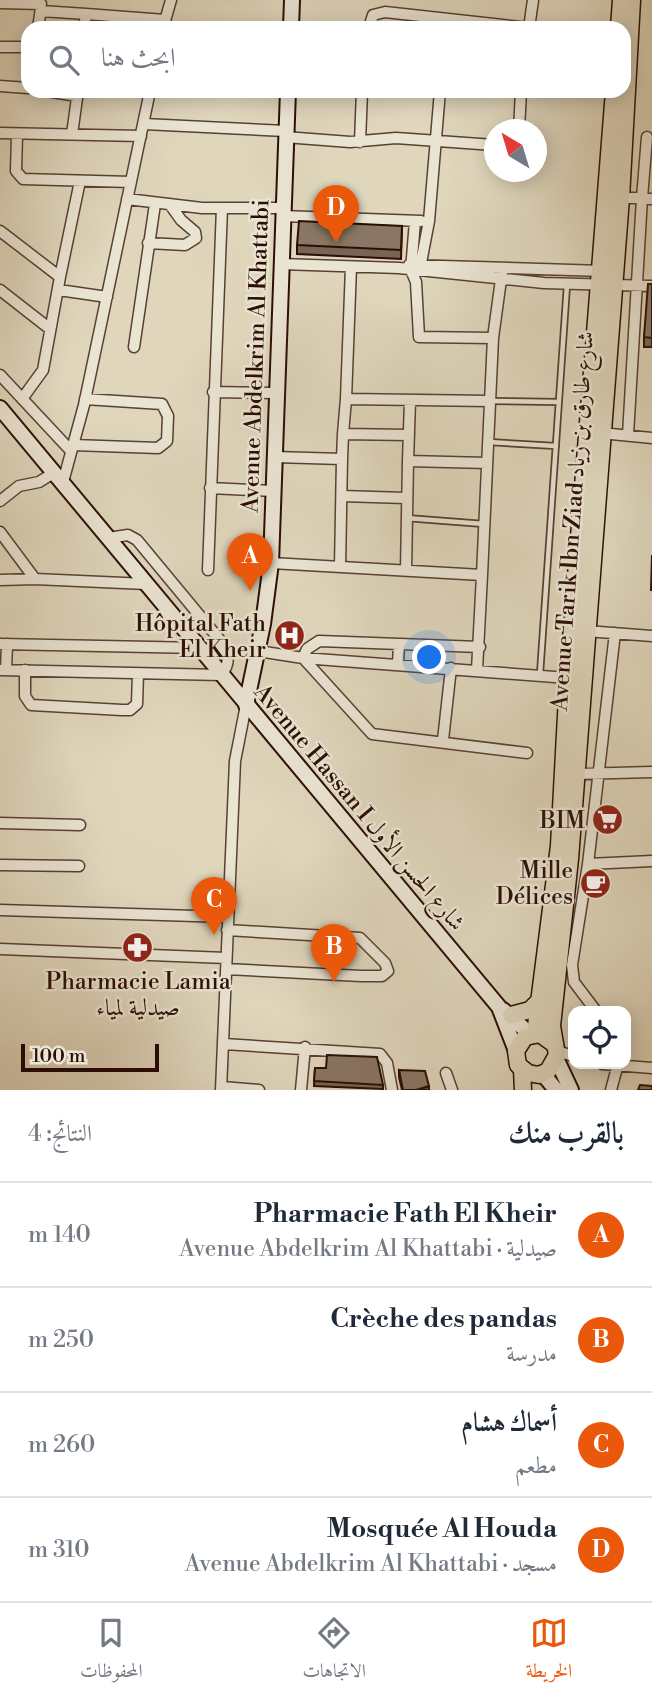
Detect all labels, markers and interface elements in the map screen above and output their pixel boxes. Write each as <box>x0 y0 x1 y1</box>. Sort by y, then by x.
search box <box>21 21 631 98</box>
icon: search <box>45 41 83 79</box>
text: ابحث هنا <box>101 42 176 74</box>
north arrow <box>484 119 547 182</box>
pin: D <box>313 185 359 243</box>
street label: Avenue Abdelkrim Al Khattabi <box>236 199 275 514</box>
street label: Avenue Tarik Ibn Ziad شارع طارق بن زياد <box>546 330 605 713</box>
pin: A <box>227 533 273 591</box>
place label: Hôpital Fath El Kheir <box>135 610 266 664</box>
hospital icon: Hôpital Fath El Kheir <box>272 619 306 653</box>
your location <box>412 640 446 674</box>
street label: Avenue Hassan I شارع الحسن الأول <box>243 676 473 940</box>
supermarket icon: BIM <box>591 803 625 837</box>
place label: BIM <box>539 807 586 835</box>
place label: Mille Délices <box>496 857 573 911</box>
cafe icon: Mille Délices <box>579 866 613 900</box>
pin: C <box>191 877 237 935</box>
pin: B <box>311 924 357 982</box>
pharmacy icon: Pharmacie Lamia صيدلية لمياء <box>121 930 155 964</box>
place label: Pharmacie Lamia صيدلية لمياء <box>45 968 231 1022</box>
map controls <box>568 1006 631 1069</box>
button: locate <box>568 1006 631 1069</box>
scale bar <box>21 1041 159 1073</box>
text: 100 m <box>32 1044 85 1068</box>
text: بالقرب منك <box>508 1115 624 1153</box>
text: النتائج: 4 <box>28 1120 92 1148</box>
text: Pharmacie Fath El Kheir <box>254 1198 557 1230</box>
text: 140 m <box>28 1221 91 1249</box>
text: A <box>593 1221 609 1249</box>
text: صيدلية · Avenue Abdelkrim Al Khattabi <box>179 1235 557 1263</box>
text: Crèche des pandas <box>330 1303 557 1335</box>
text: 250 m <box>28 1326 94 1354</box>
text: B <box>592 1326 610 1354</box>
text: مدرسة <box>506 1340 557 1368</box>
text: أسماك هشام <box>461 1407 557 1439</box>
text: 260 m <box>28 1431 95 1459</box>
text: C <box>593 1431 609 1459</box>
text: مطعم <box>515 1452 557 1480</box>
text: Mosquée Al Houda <box>327 1513 557 1545</box>
text: 310 m <box>28 1536 89 1564</box>
text: D <box>592 1536 610 1564</box>
text: مسجد · Avenue Abdelkrim Al Khattabi <box>185 1550 557 1578</box>
tab: المحفوظات <box>80 1614 143 1689</box>
tab: الاتجاهات <box>303 1614 366 1689</box>
tab: الخريطة <box>526 1614 572 1689</box>

